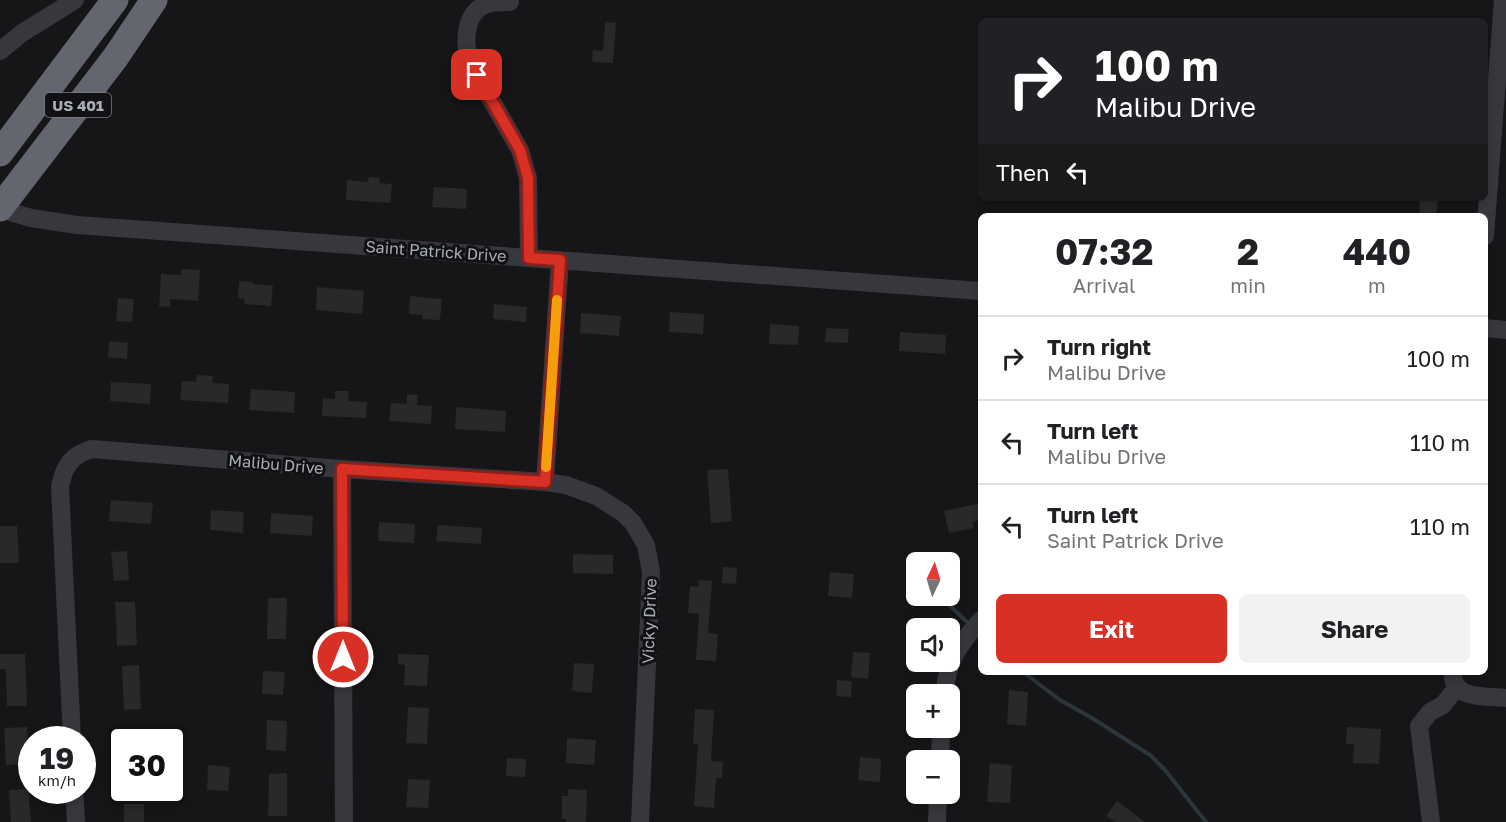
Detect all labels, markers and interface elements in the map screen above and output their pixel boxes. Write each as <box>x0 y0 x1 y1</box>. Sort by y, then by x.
text: 100 m <box>1095 40 1218 90</box>
icon: right <box>996 42 1074 120</box>
pin <box>451 49 502 100</box>
icon: arrive <box>460 58 493 91</box>
text: Malibu Drive <box>1095 91 1256 123</box>
road number: US 401 <box>45 93 111 117</box>
icon: left <box>1061 156 1094 189</box>
text: Then <box>996 159 1049 186</box>
text: 07:32 <box>1055 230 1153 273</box>
text: 2 <box>1237 230 1259 273</box>
text: 440 <box>1343 230 1411 273</box>
street label: Saint Patrick Drive <box>365 236 507 266</box>
text: Arrival <box>1073 273 1136 297</box>
text: min <box>1230 273 1266 297</box>
text: m <box>1368 273 1386 297</box>
text: Turn right <box>1047 333 1151 360</box>
icon: right <box>996 342 1029 375</box>
text: 100 m <box>1407 345 1470 372</box>
text: Malibu Drive <box>1047 360 1166 384</box>
text: Turn left <box>1047 417 1138 444</box>
icon: left <box>996 426 1029 459</box>
text: 110 m <box>1410 429 1470 456</box>
text: Malibu Drive <box>1047 444 1166 468</box>
street label: Malibu Drive <box>228 450 324 478</box>
text: Turn left <box>1047 501 1138 528</box>
icon: left <box>996 510 1029 543</box>
text: 110 m <box>1410 513 1470 540</box>
text: Saint Patrick Drive <box>1047 528 1223 552</box>
north arrow <box>906 552 960 606</box>
map controls <box>906 552 960 804</box>
street label: Vicky Drive <box>638 578 660 664</box>
button: Exit <box>996 594 1227 663</box>
button: Share <box>1239 594 1470 663</box>
button: sound <box>906 618 960 672</box>
position arrow <box>311 625 375 689</box>
button: + <box>906 684 960 738</box>
speed limit sign: 30 <box>108 726 186 804</box>
text: 19 <box>40 740 74 776</box>
button: − <box>906 750 960 804</box>
text: km/h <box>38 771 76 789</box>

